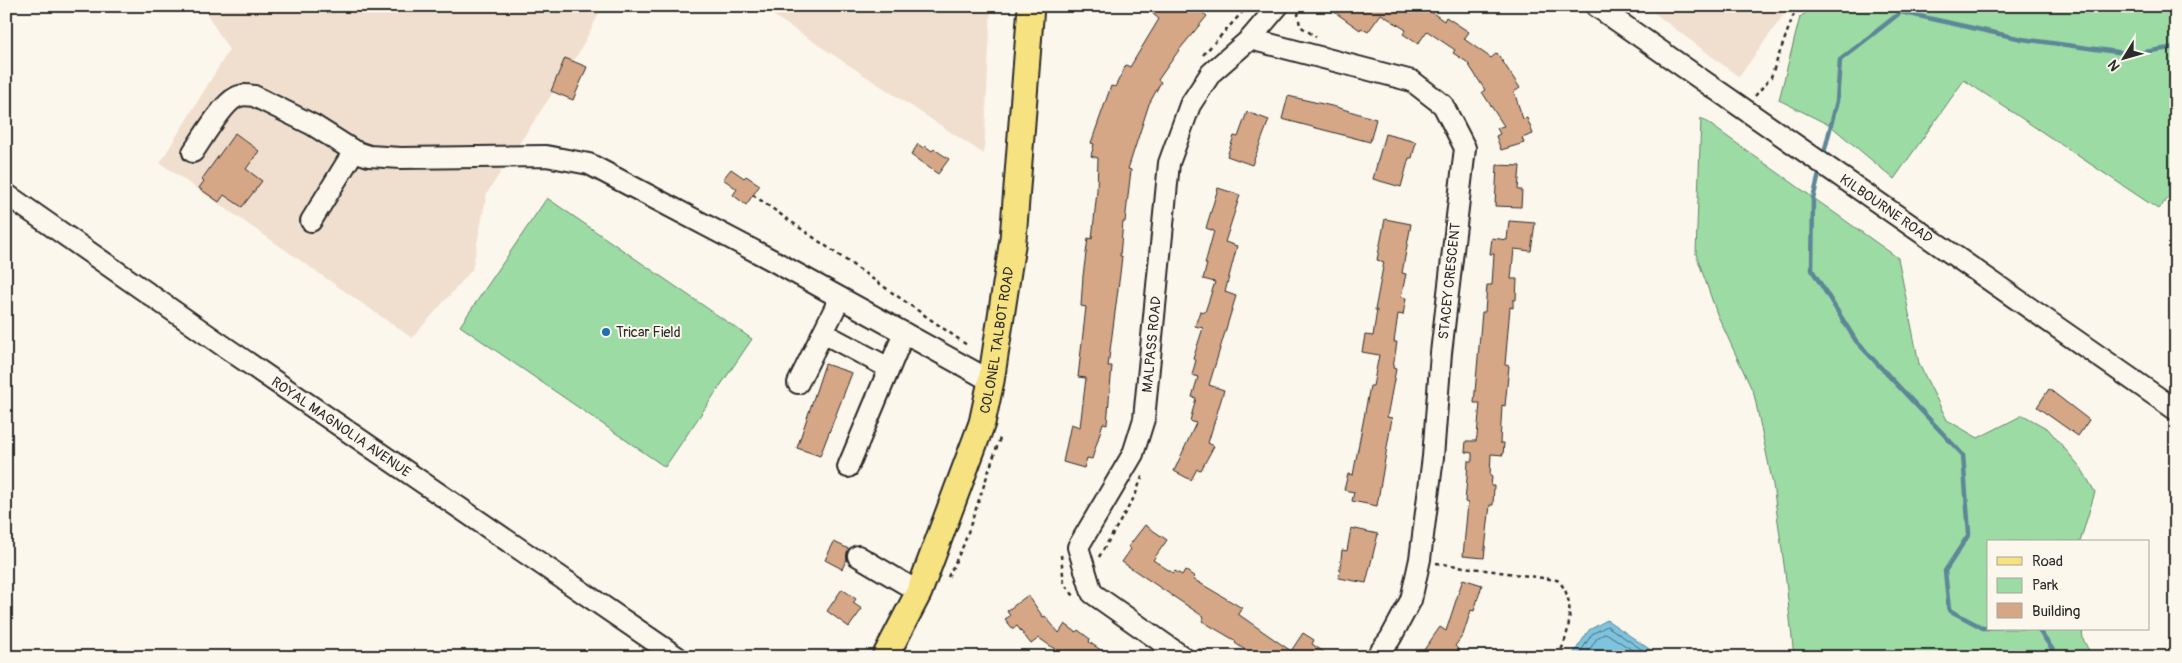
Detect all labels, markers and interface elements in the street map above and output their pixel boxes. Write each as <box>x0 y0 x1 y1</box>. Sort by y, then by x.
north arrow <box>2100 32 2150 82</box>
text: N <box>2104 57 2124 74</box>
street label: KILBOURNE ROAD <box>1837 171 1936 247</box>
street label: STACEY CRESCENT <box>1435 222 1464 340</box>
street label: COLONEL TALBOT ROAD <box>976 265 1018 415</box>
street label: MALPASS ROAD <box>1139 295 1165 393</box>
place label: Tricar Field <box>616 324 681 341</box>
marker: Tricar Field <box>600 326 612 338</box>
street label: ROYAL MAGNOLIA AVENUE <box>268 373 414 481</box>
legend <box>1987 540 2150 630</box>
text: Road <box>2032 552 2063 571</box>
text: Park <box>2032 576 2059 595</box>
text: Building <box>2032 602 2080 621</box>

